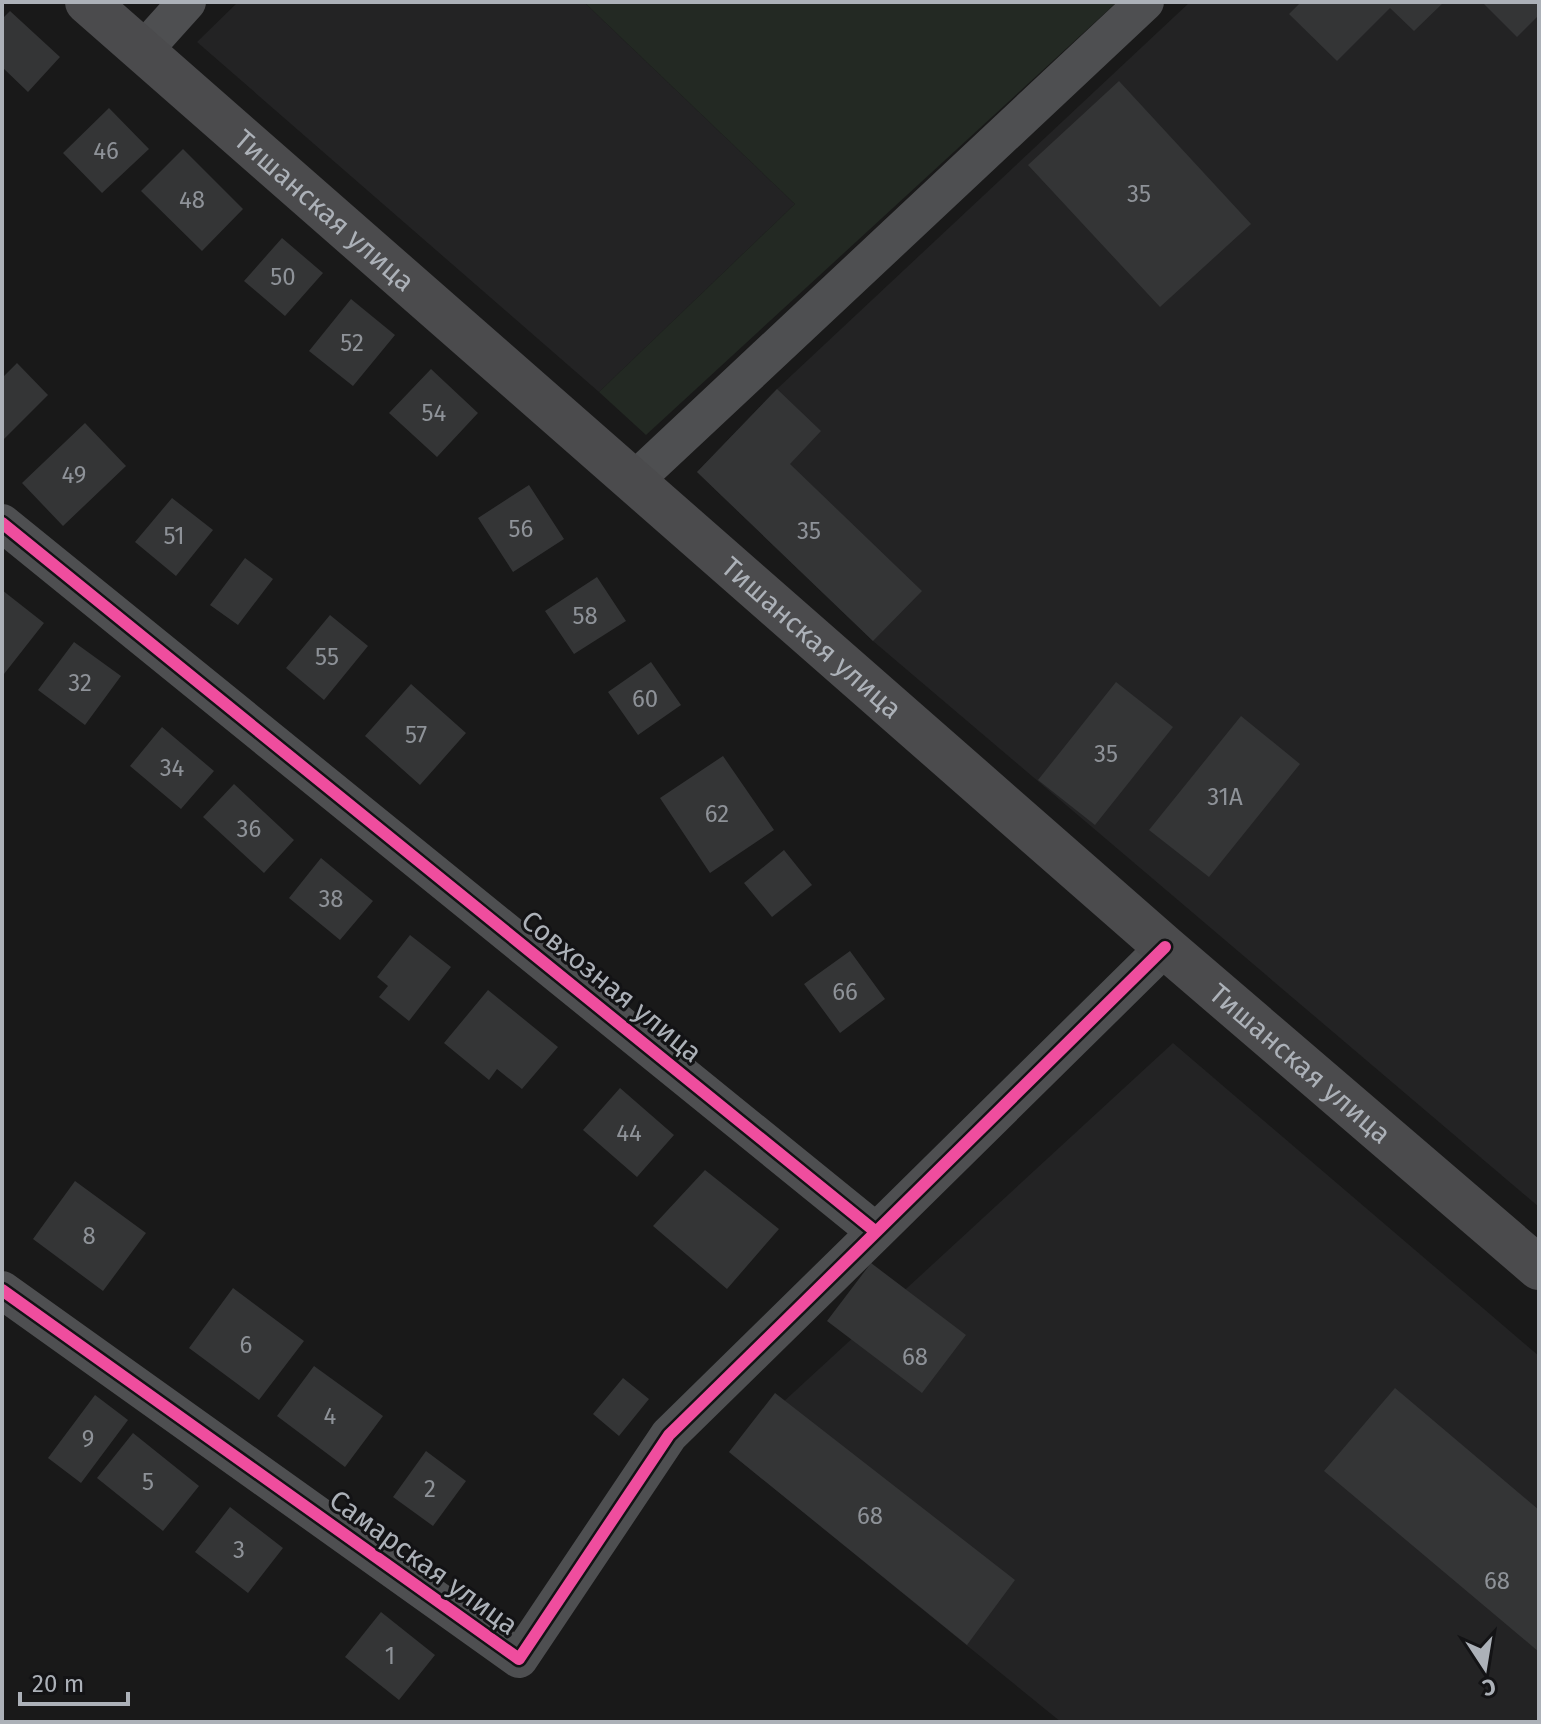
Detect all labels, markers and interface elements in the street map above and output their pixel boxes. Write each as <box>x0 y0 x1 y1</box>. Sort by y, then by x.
street label: Тишанская улица <box>228 123 421 298</box>
house number: 46 <box>93 137 119 165</box>
house number: 35 <box>1127 180 1151 208</box>
house number: 48 <box>179 186 205 214</box>
house number: 50 <box>270 263 296 291</box>
house number: 52 <box>340 329 364 357</box>
house number: 54 <box>422 399 447 427</box>
house number: 49 <box>62 461 86 489</box>
house number: 56 <box>509 515 533 543</box>
house number: 35 <box>797 517 821 545</box>
house number: 51 <box>163 522 185 550</box>
street label: Тишанская улица <box>715 550 908 725</box>
house number: 58 <box>572 602 598 630</box>
house number: 55 <box>315 643 339 671</box>
house number: 32 <box>68 669 92 697</box>
house number: 60 <box>632 685 658 713</box>
house number: 57 <box>405 721 427 749</box>
house number: 35 <box>1094 740 1118 768</box>
house number: 34 <box>160 754 185 782</box>
house number: 31А <box>1207 783 1243 811</box>
house number: 62 <box>705 800 729 828</box>
house number: 36 <box>237 815 261 843</box>
house number: 38 <box>318 885 344 913</box>
street label: Совхозная улица <box>515 904 709 1069</box>
street label: Тишанская улица <box>1203 977 1397 1150</box>
house number: 66 <box>832 978 858 1006</box>
house number: 44 <box>616 1119 642 1147</box>
house number: 8 <box>82 1222 96 1250</box>
house number: 6 <box>240 1331 252 1359</box>
house number: 68 <box>902 1343 928 1371</box>
house number: 4 <box>324 1402 337 1430</box>
house number: 9 <box>82 1425 94 1453</box>
house number: 5 <box>142 1468 154 1496</box>
house number: 2 <box>424 1475 436 1503</box>
street label: Самарская улица <box>323 1483 524 1642</box>
house number: 68 <box>857 1502 883 1530</box>
house number: 3 <box>233 1536 245 1564</box>
house number: 68 <box>1484 1567 1510 1595</box>
north arrow <box>1445 1628 1525 1708</box>
house number: 1 <box>385 1642 395 1670</box>
scale bar <box>20 1656 128 1706</box>
text: 20 m <box>32 1670 84 1698</box>
text: С <box>1480 1673 1498 1702</box>

